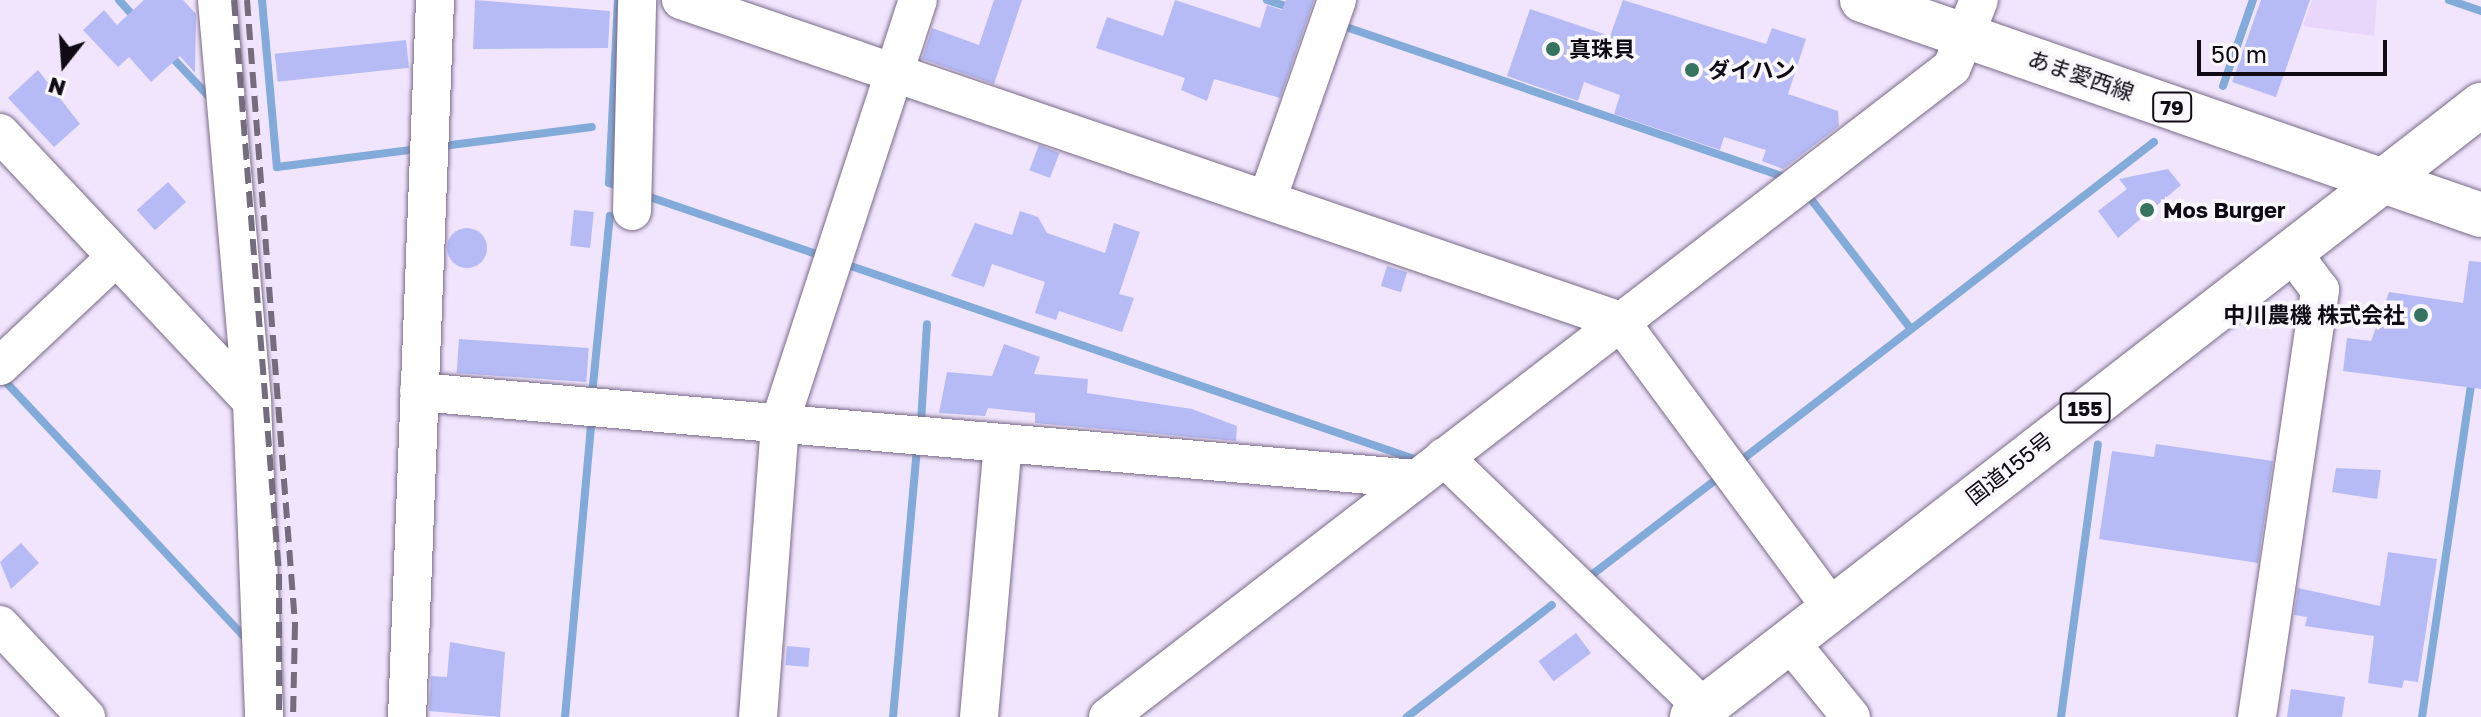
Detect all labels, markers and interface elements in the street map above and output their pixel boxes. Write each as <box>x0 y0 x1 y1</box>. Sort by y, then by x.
north arrow <box>24 24 104 104</box>
scale bar <box>2201 24 2391 74</box>
place label: 真珠貝 <box>1569 36 1635 62</box>
text: 50 m <box>2211 39 2267 68</box>
marker: 真珠貝 <box>1544 40 1562 58</box>
street label: あま愛西線 <box>2025 45 2137 105</box>
place label: ダイハン <box>1708 57 1796 83</box>
marker: ダイハン <box>1683 61 1701 79</box>
text: N <box>45 72 69 103</box>
road number: 79 <box>2152 91 2192 123</box>
place label: Mos Burger <box>2163 197 2286 223</box>
marker: Mos Burger <box>2138 201 2156 219</box>
place label: 中川農機 株式会社 <box>2224 302 2405 328</box>
marker: 中川農機 株式会社 <box>2412 306 2430 324</box>
road number: 155 <box>2059 392 2111 424</box>
street label: 国道155号 <box>1961 426 2057 510</box>

